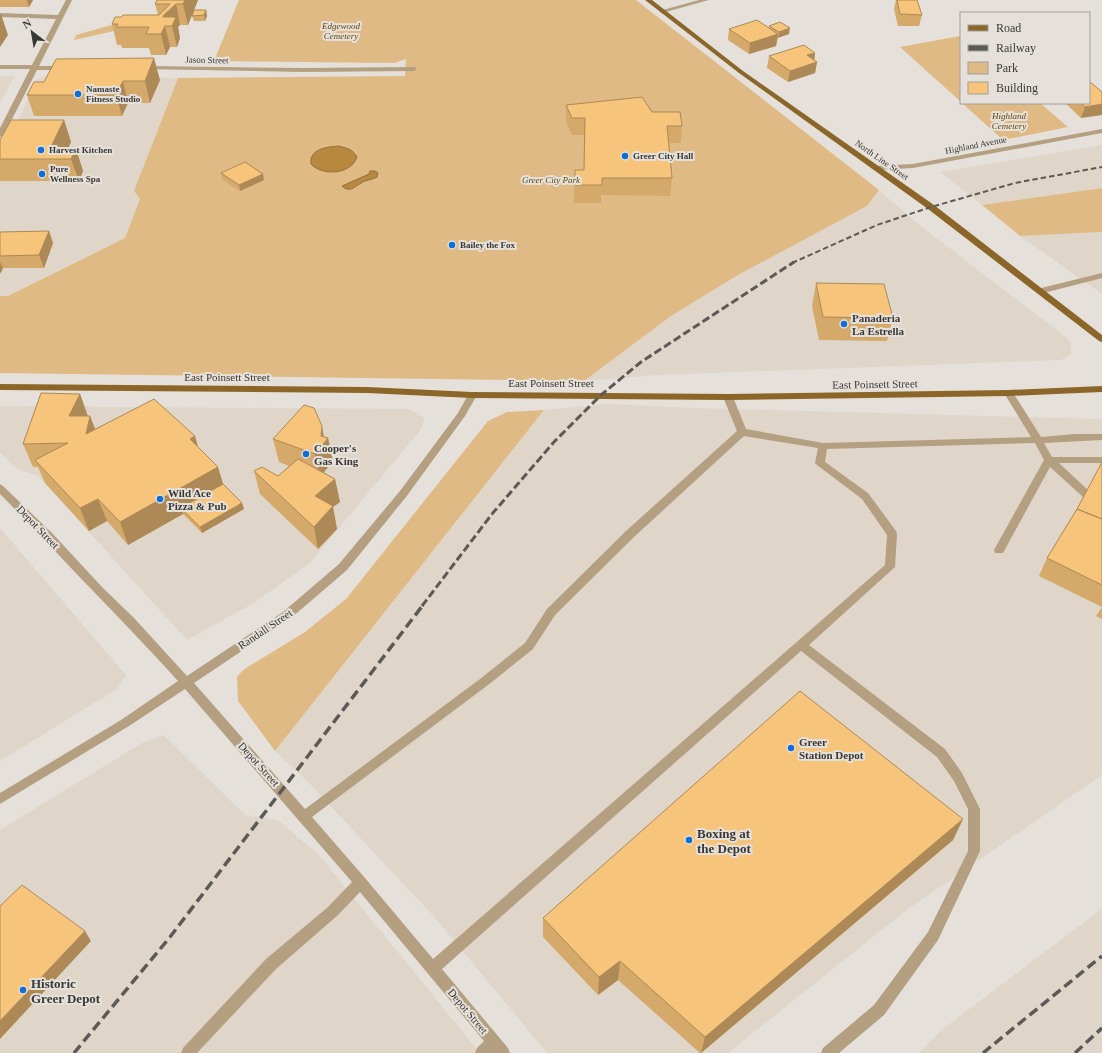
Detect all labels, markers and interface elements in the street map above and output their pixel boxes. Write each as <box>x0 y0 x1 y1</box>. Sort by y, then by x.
north arrow <box>12 12 52 52</box>
legend <box>960 12 1090 104</box>
text: N <box>20 16 33 31</box>
park label: Edgewood Cemetery <box>321 21 360 41</box>
text: Road <box>996 21 1021 35</box>
text: Railway <box>996 41 1036 55</box>
street label: Jason Street <box>185 55 229 65</box>
text: Park <box>996 61 1018 75</box>
text: Building <box>996 81 1038 95</box>
place label: Namaste Fitness Studio <box>86 84 141 104</box>
marker: Namaste Fitness Studio <box>73 89 83 99</box>
park label: Highland Cemetery <box>991 111 1026 131</box>
street label: Highland Avenue <box>944 134 1008 156</box>
street label: North Line Street <box>853 138 911 182</box>
marker: Harvest Kitchen <box>36 145 46 155</box>
place label: Harvest Kitchen <box>49 145 112 155</box>
marker: Greer City Hall <box>620 151 630 161</box>
place label: Greer City Hall <box>633 151 694 161</box>
place label: Pure Wellness Spa <box>50 164 101 184</box>
marker: Pure Wellness Spa <box>37 169 47 179</box>
park label: Greer City Park <box>522 175 581 185</box>
marker: Bailey the Fox <box>447 240 457 250</box>
place label: Bailey the Fox <box>460 240 515 250</box>
place label: Panaderia La Estrella <box>852 312 905 337</box>
marker: Panaderia La Estrella <box>839 319 849 329</box>
street label: East Poinsett Street <box>184 371 270 383</box>
street label: East Poinsett Street <box>508 377 594 389</box>
street label: East Poinsett Street <box>832 377 918 391</box>
place label: Cooper's Gas King <box>314 442 359 467</box>
marker: Cooper's Gas King <box>301 449 311 459</box>
place label: Wild Ace Pizza & Pub <box>168 487 227 512</box>
marker: Wild Ace Pizza & Pub <box>155 494 165 504</box>
street label: Depot Street <box>14 503 62 551</box>
street label: Randall Street <box>236 607 294 651</box>
place label: Greer Station Depot <box>799 736 864 761</box>
street label: Depot Street <box>236 739 282 789</box>
marker: Greer Station Depot <box>786 743 796 753</box>
place label: Boxing at the Depot <box>697 826 751 856</box>
marker: Boxing at the Depot <box>684 835 694 845</box>
place label: Historic Greer Depot <box>31 976 101 1006</box>
marker: Historic Greer Depot <box>18 985 28 995</box>
street label: Depot Street <box>446 986 490 1036</box>

